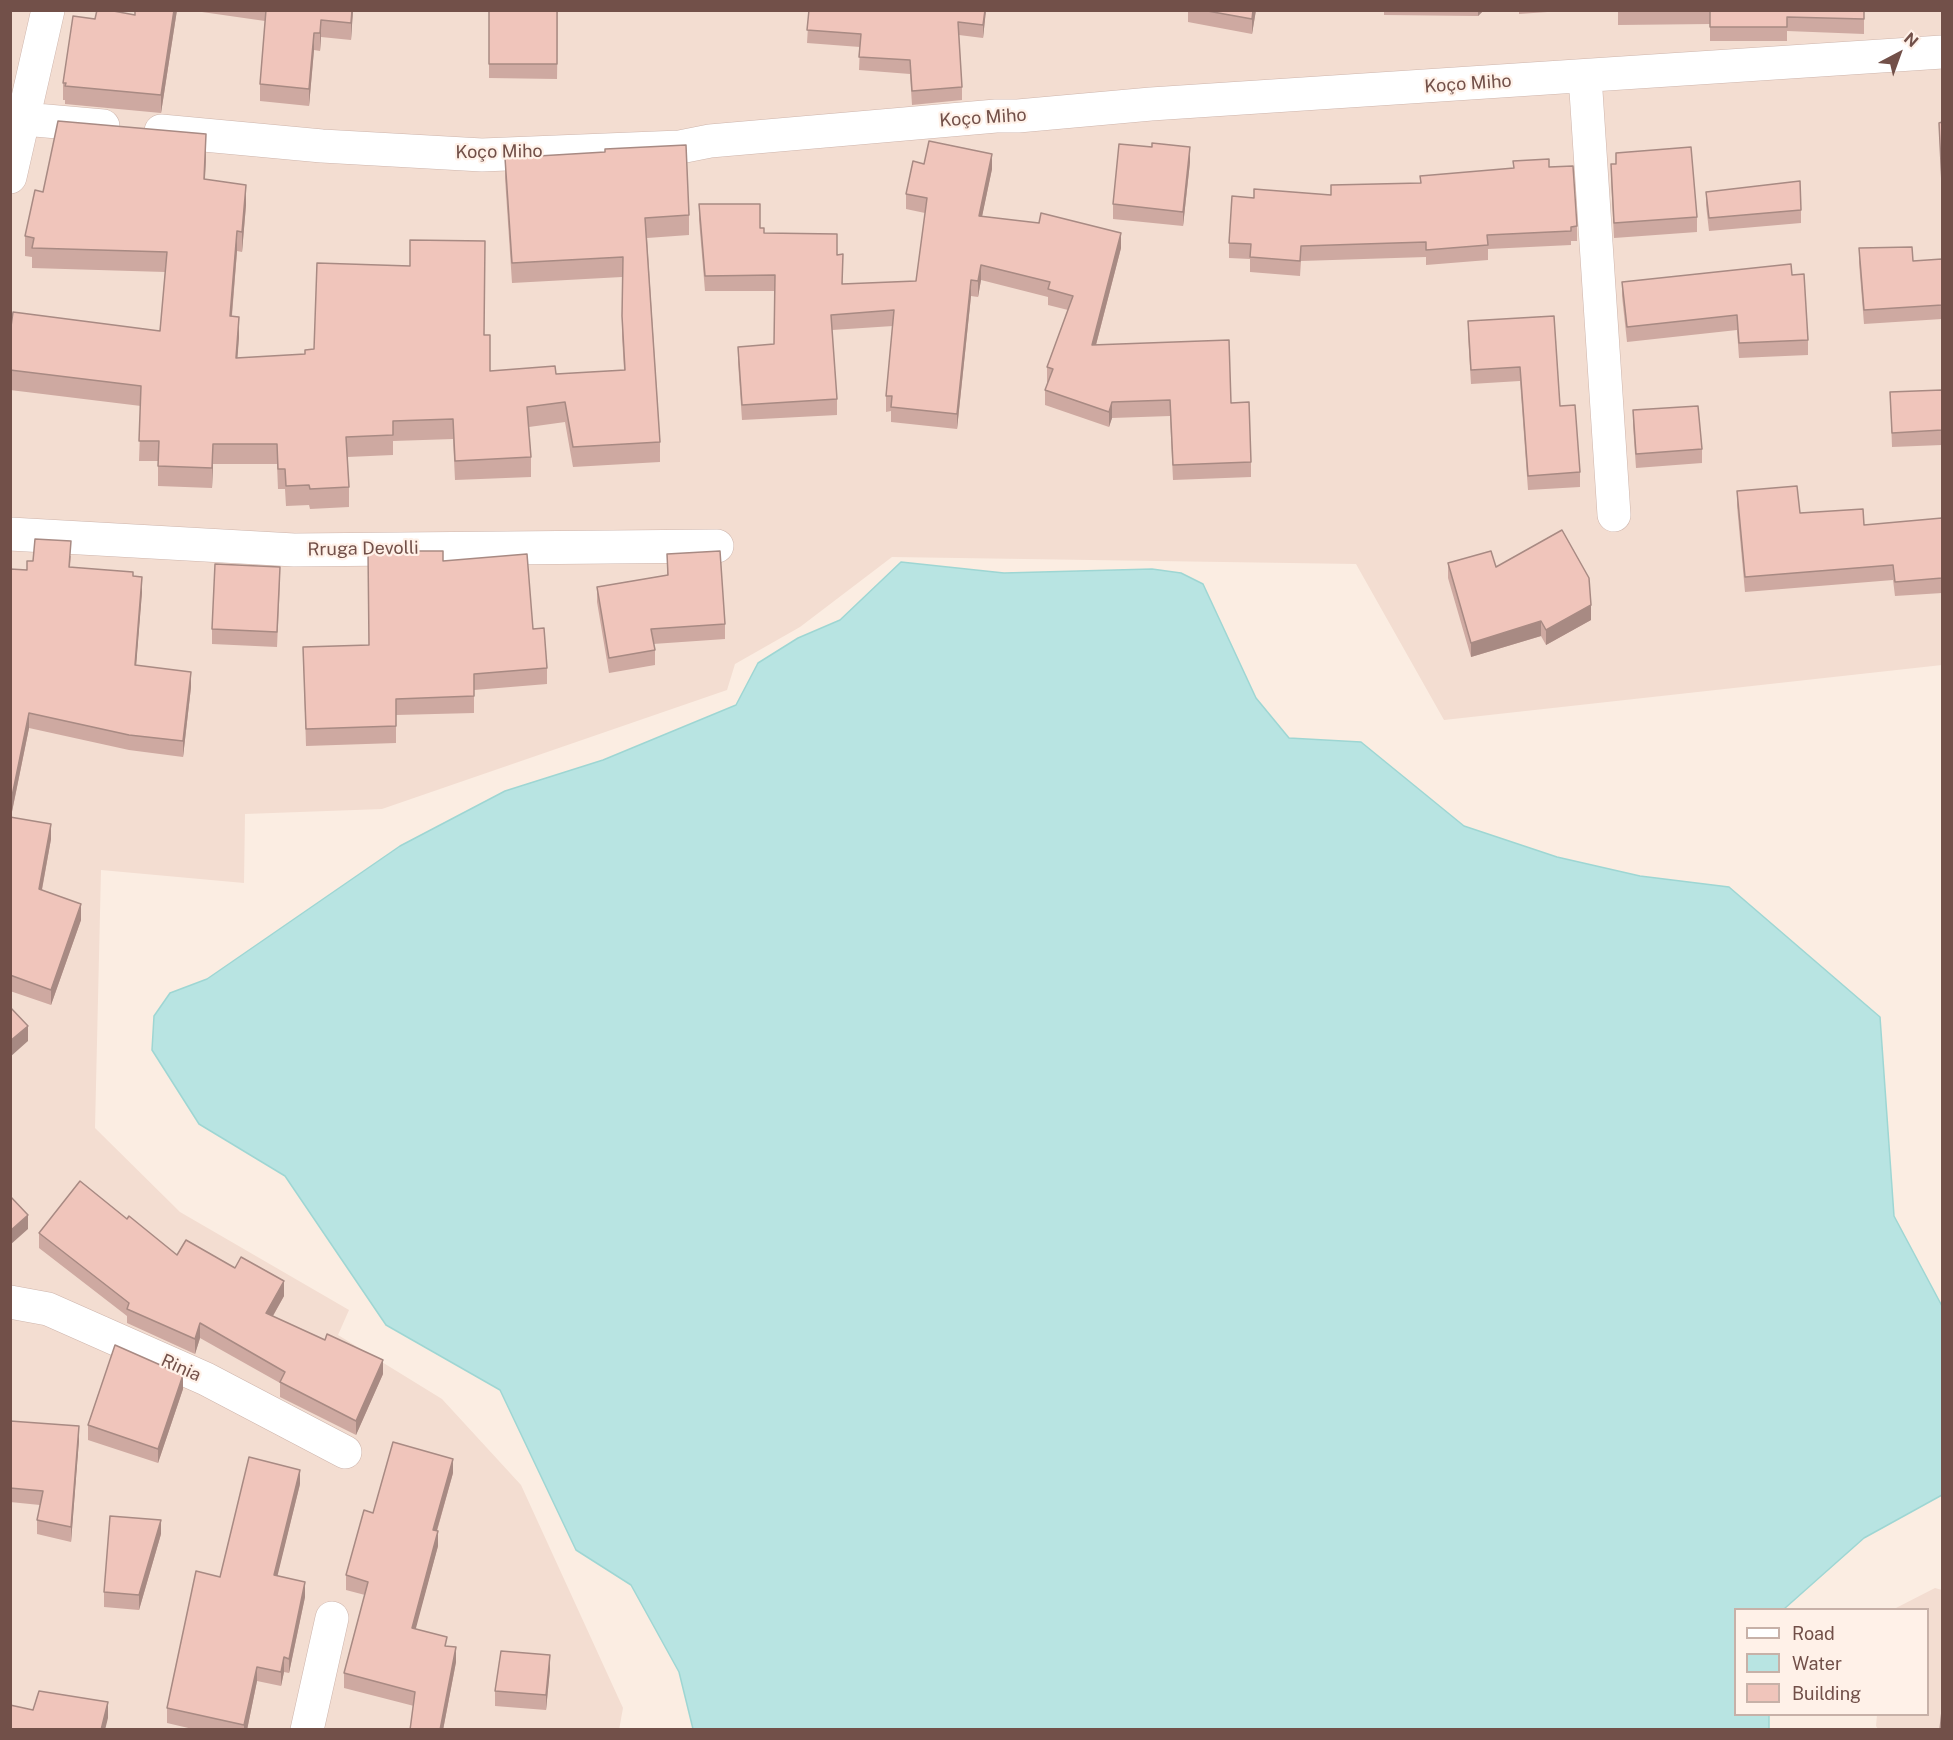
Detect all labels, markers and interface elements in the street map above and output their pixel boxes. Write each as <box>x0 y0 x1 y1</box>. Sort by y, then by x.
north arrow <box>1869 24 1929 84</box>
text: N <box>1900 29 1922 51</box>
street label: Koço Miho <box>1424 70 1512 98</box>
street label: Koço Miho <box>939 104 1027 132</box>
street label: Koço Miho <box>455 140 543 164</box>
street label: Rruga Devolli <box>307 537 419 561</box>
street label: Rinia <box>158 1350 204 1386</box>
legend <box>1734 1608 1929 1716</box>
text: Road <box>1792 1623 1835 1644</box>
text: Water <box>1792 1653 1842 1674</box>
text: Building <box>1792 1683 1861 1704</box>

